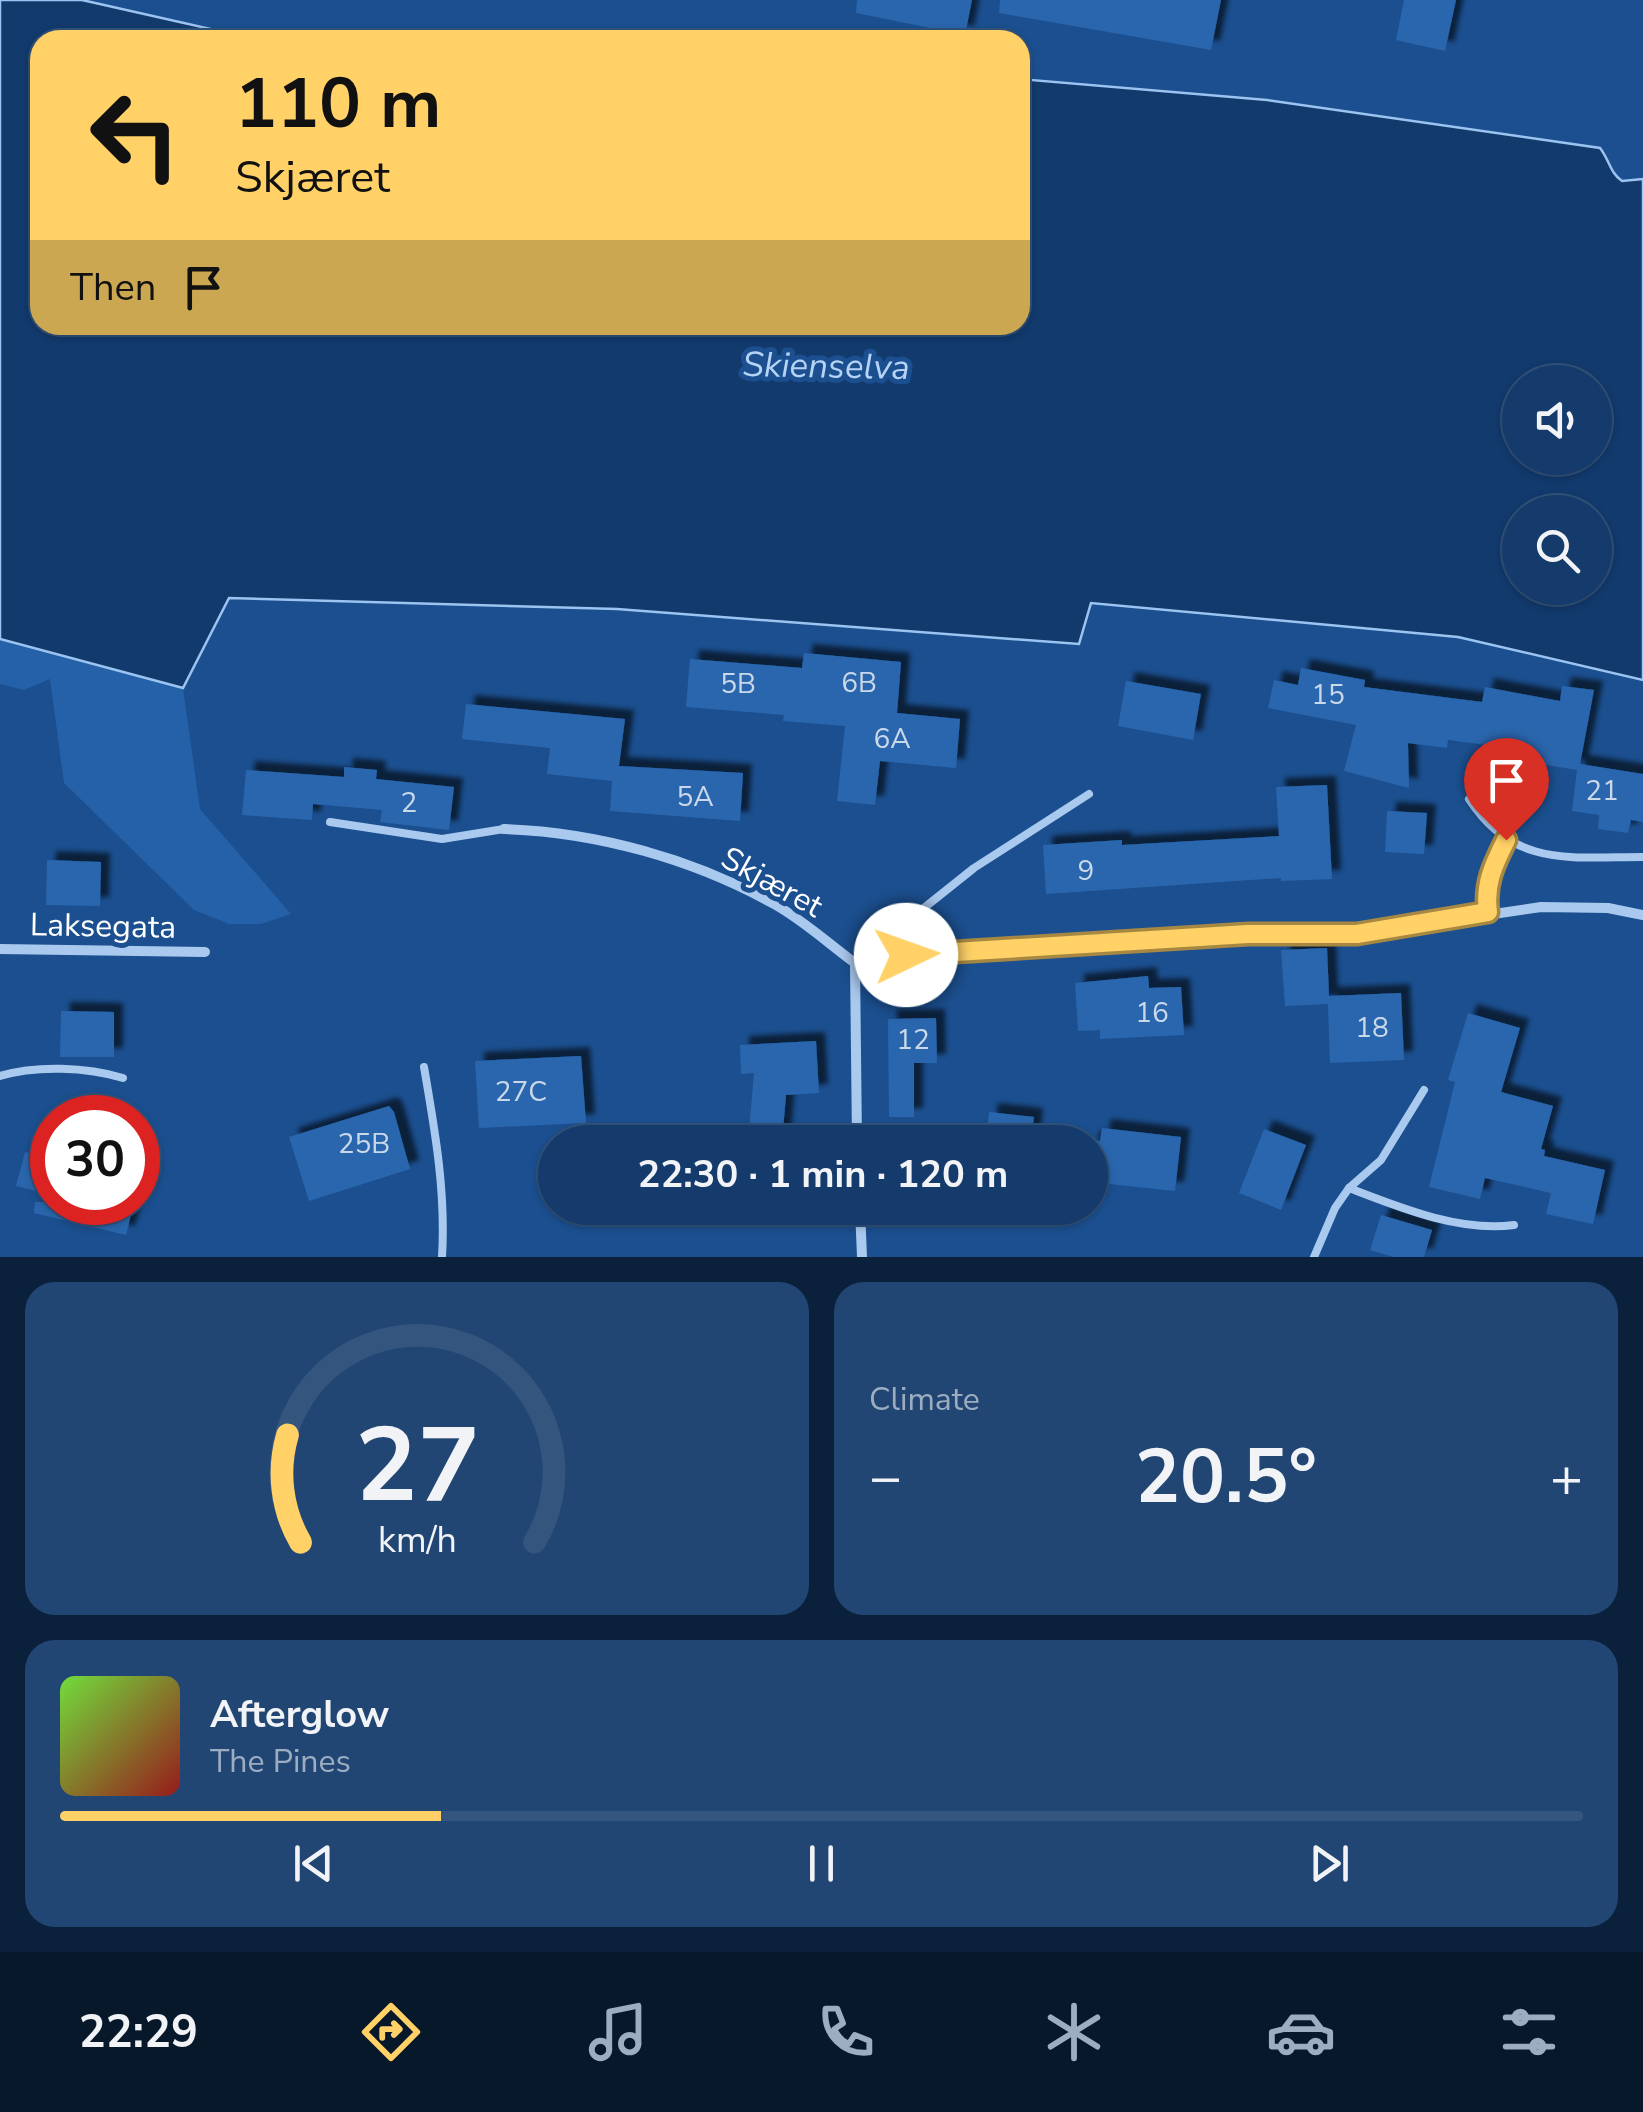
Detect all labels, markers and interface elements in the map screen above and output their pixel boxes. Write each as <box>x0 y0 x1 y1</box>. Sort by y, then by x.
text: 110 m <box>235 56 441 152</box>
icon: left <box>70 70 200 200</box>
text: Skjæret <box>235 147 390 208</box>
icon: arrive <box>176 260 231 315</box>
text: Then <box>70 262 156 313</box>
water label: Skienselva <box>742 341 910 391</box>
map controls <box>1502 365 1612 605</box>
button: sound <box>1502 365 1612 475</box>
button: search <box>1502 495 1612 605</box>
house number: 6B <box>841 664 877 702</box>
house number: 5B <box>720 665 756 703</box>
house number: 15 <box>1311 676 1345 714</box>
house number: 6A <box>873 720 911 758</box>
pin <box>1464 738 1549 841</box>
icon: arrive <box>1479 753 1534 808</box>
house number: 21 <box>1585 772 1619 810</box>
house number: 5A <box>676 778 714 816</box>
house number: 2 <box>401 784 417 822</box>
street label: Skjæret <box>713 836 831 928</box>
house number: 9 <box>1078 852 1094 890</box>
street label: Laksegata <box>29 903 177 949</box>
position arrow <box>854 903 958 1007</box>
house number: 16 <box>1135 994 1169 1032</box>
house number: 18 <box>1355 1009 1389 1047</box>
house number: 12 <box>896 1021 930 1059</box>
house number: 27C <box>495 1073 547 1111</box>
speed limit sign: 30 <box>30 1095 160 1225</box>
house number: 25B <box>338 1125 390 1163</box>
text: 22:30 · 1 min · 120 m <box>638 1149 1008 1200</box>
text: Climate <box>869 1378 980 1421</box>
text: 27 <box>355 1395 479 1537</box>
text: 20.5° <box>1135 1426 1317 1528</box>
text: − <box>869 1440 902 1515</box>
text: + <box>1550 1440 1583 1515</box>
text: km/h <box>378 1516 456 1565</box>
text: Afterglow <box>210 1689 389 1740</box>
text: The Pines <box>210 1740 351 1783</box>
icon: previous <box>286 1836 341 1891</box>
icon: pause <box>794 1836 849 1891</box>
icon: next <box>1302 1836 1357 1891</box>
icon: directions <box>356 1997 426 2067</box>
icon: music <box>583 1997 653 2067</box>
icon: phone <box>811 1997 881 2067</box>
icon: climate <box>1039 1997 1109 2067</box>
icon: car <box>1266 1997 1336 2067</box>
icon: filters <box>1494 1997 1564 2067</box>
text: 22:29 <box>79 2002 198 2063</box>

